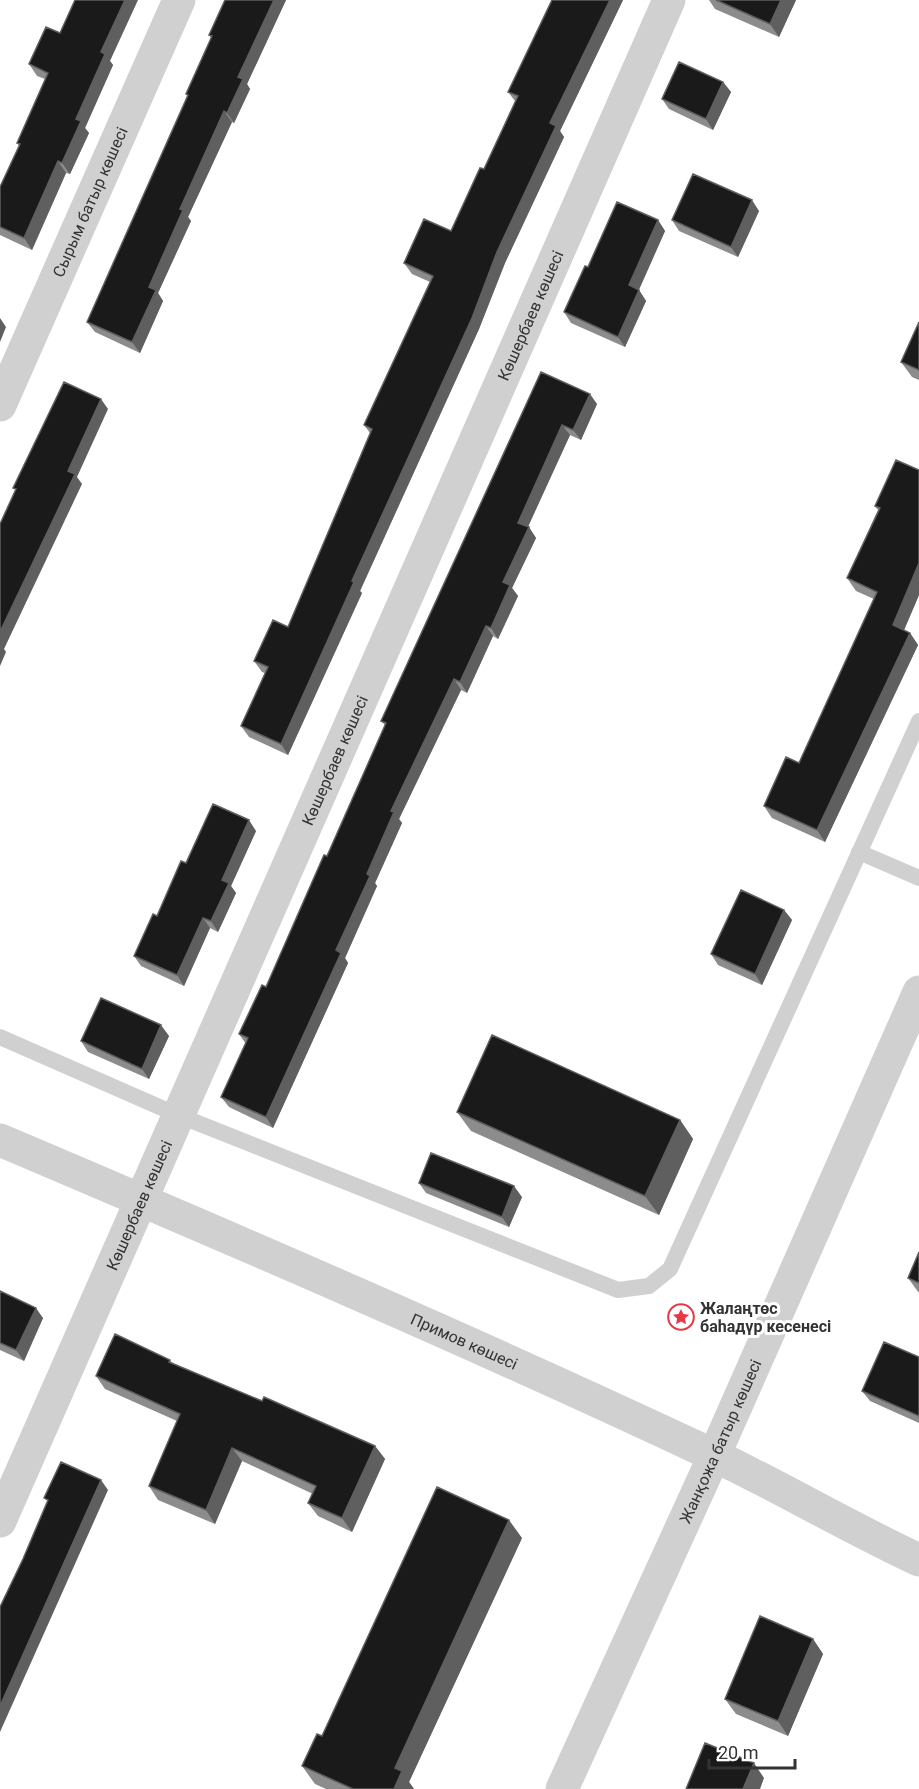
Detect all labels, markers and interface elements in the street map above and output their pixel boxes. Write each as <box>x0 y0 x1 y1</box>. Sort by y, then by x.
street label: Сырым батыр көшесі <box>48 124 131 280</box>
street label: Көшербаев көшесі <box>493 248 567 383</box>
street label: Көшербаев көшесі <box>298 692 371 828</box>
street label: Көшербаев көшесі <box>102 1137 176 1273</box>
place label: Жалаңтөс баһадүр кесенесі <box>700 1299 831 1336</box>
place icon: Жалаңтөс баһадүр кесенесі <box>666 1302 696 1332</box>
street label: Примов көшесі <box>408 1309 521 1373</box>
street label: Жанқожа батыр көшесі <box>675 1356 765 1526</box>
scale bar <box>709 1732 794 1770</box>
text: 20 m <box>718 1742 758 1763</box>

